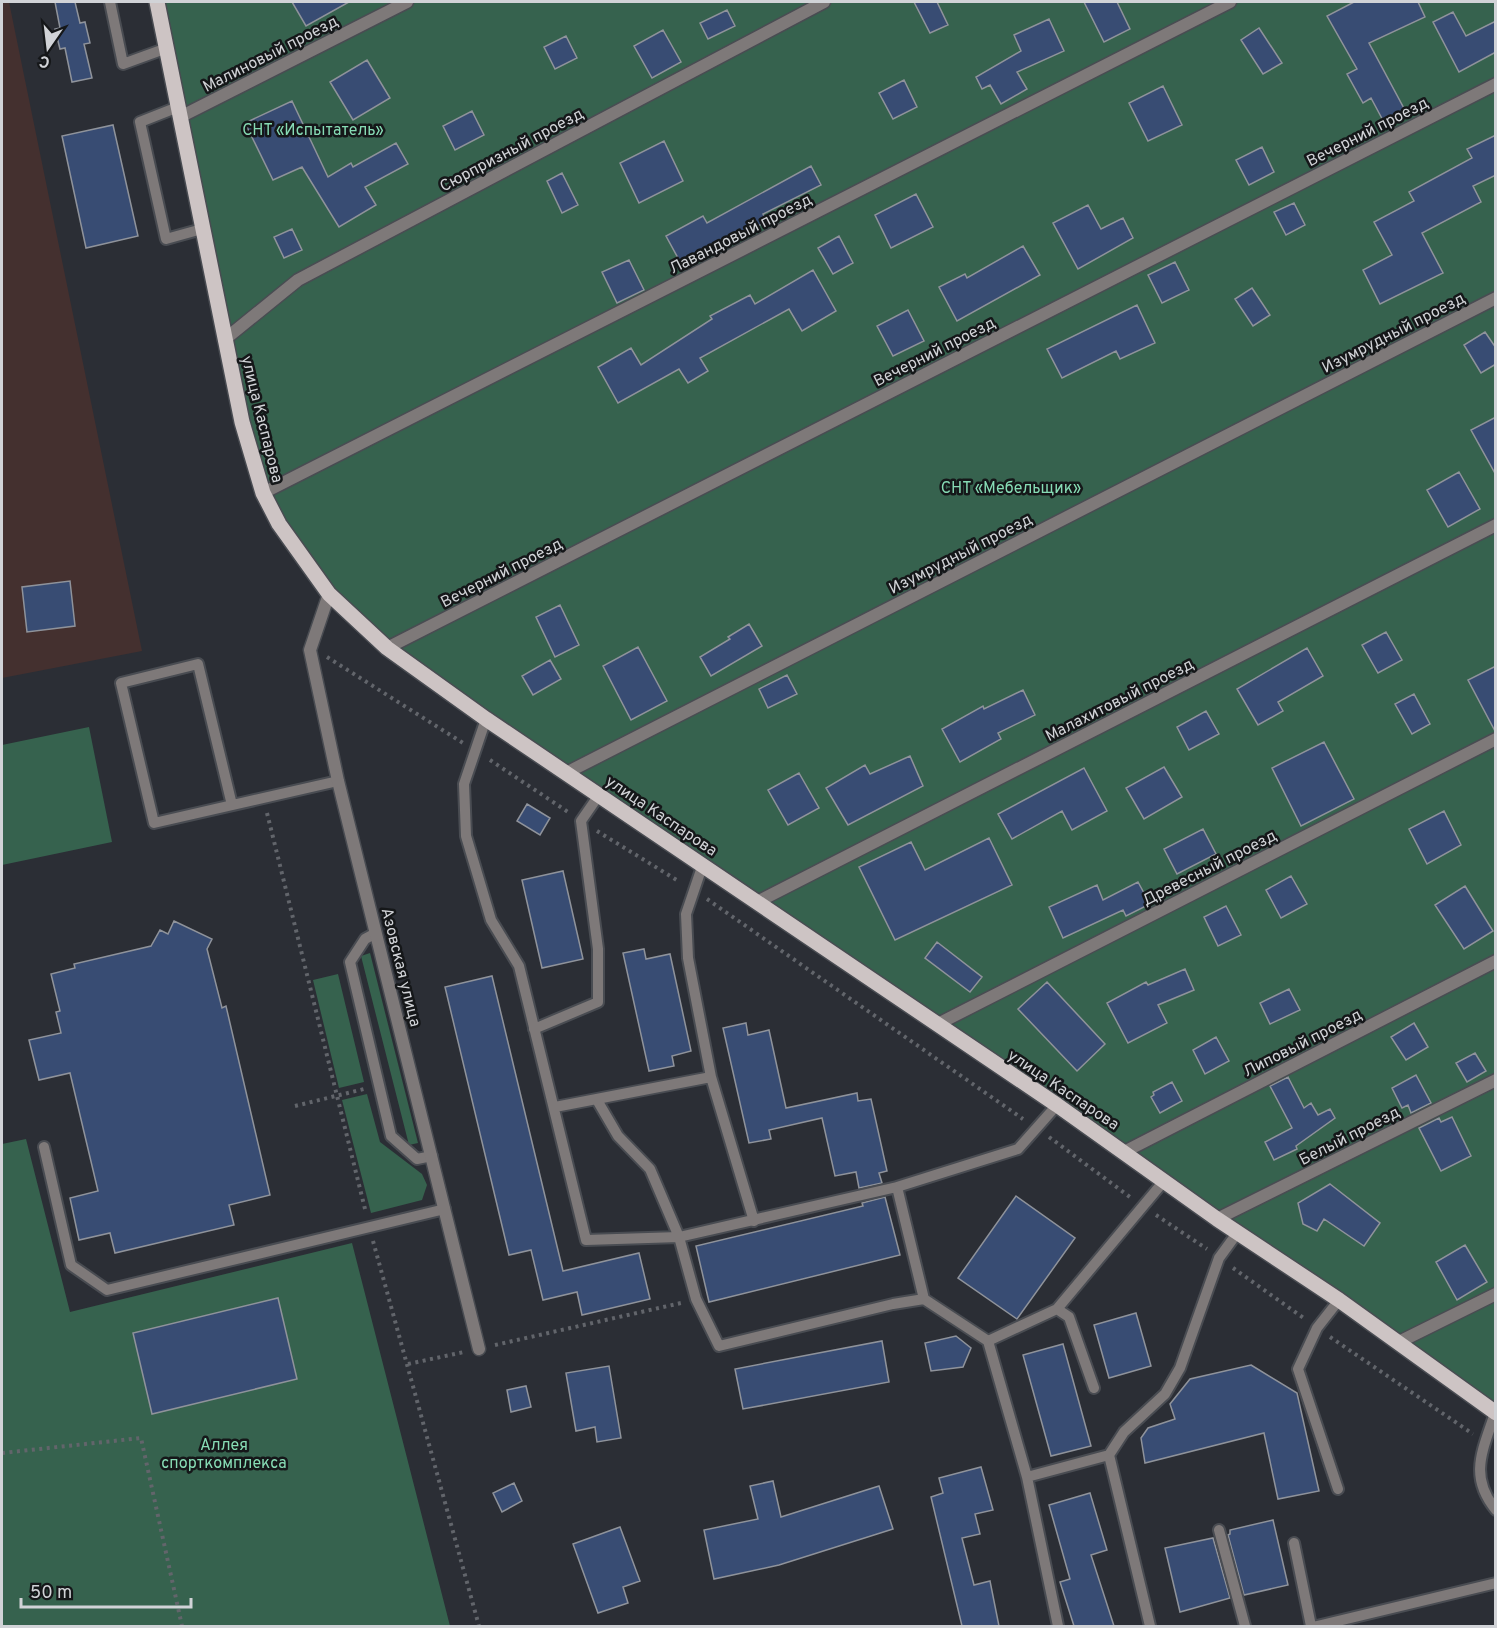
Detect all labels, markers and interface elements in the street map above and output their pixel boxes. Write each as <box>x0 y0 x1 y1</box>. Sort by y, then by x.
street label: Малиновый проезд <box>200 12 342 98</box>
north arrow <box>18 18 78 78</box>
text: С <box>37 50 52 72</box>
street label: Вечерний проезд <box>1304 93 1432 172</box>
street label: Сюрпризный проезд <box>437 104 587 197</box>
park label: СНТ «Испытатель» <box>242 121 384 141</box>
street label: Лавандовый проезд <box>666 190 816 279</box>
street label: Изумрудный проезд <box>1319 289 1469 379</box>
street label: Вечерний проезд <box>871 313 999 392</box>
street label: улица Каспарова <box>236 354 287 485</box>
park label: СНТ «Мебельщик» <box>941 479 1081 499</box>
street label: Изумрудный проезд <box>886 510 1036 600</box>
street label: Вечерний проезд <box>438 534 566 613</box>
street label: Малахитовый проезд <box>1042 655 1197 747</box>
street label: улица Каспарова <box>601 772 721 861</box>
street label: Древесный проезд <box>1139 826 1281 911</box>
street label: Азовская улица <box>376 906 425 1029</box>
street label: Липовый проезд <box>1240 1005 1366 1082</box>
street label: улица Каспарова <box>1003 1046 1123 1135</box>
street label: Белый проезд <box>1296 1103 1404 1171</box>
park label: Аллея спорткомплекса <box>161 1436 287 1474</box>
scale bar <box>21 1571 190 1609</box>
text: 50 m <box>30 1582 72 1605</box>

